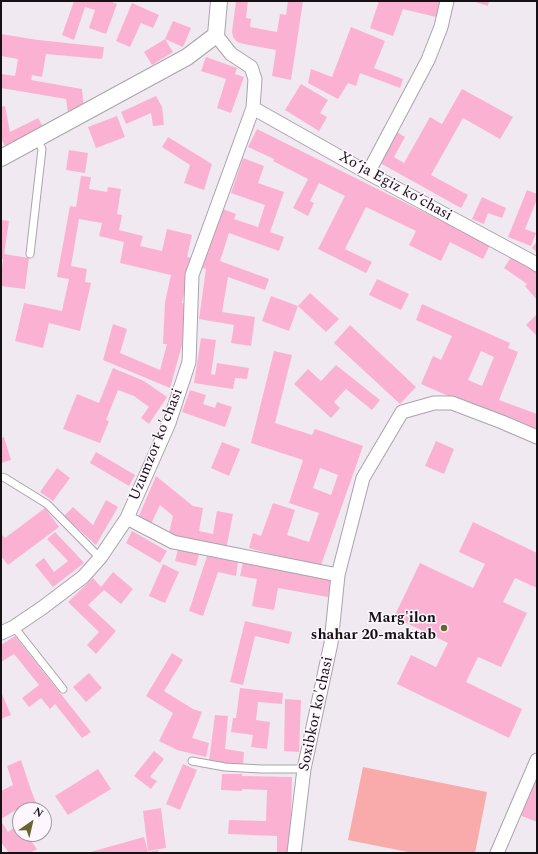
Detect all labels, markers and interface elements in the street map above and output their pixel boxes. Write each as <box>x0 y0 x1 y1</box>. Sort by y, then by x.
street label: Xoʻja Egiz koʻchasi <box>335 148 455 226</box>
street label: Uzumzor ko'chasi <box>126 386 188 504</box>
place label: Marg'ilon shahar 20-maktab <box>311 610 436 645</box>
marker: Marg'ilon shahar 20-maktab <box>439 623 449 633</box>
street label: Soxibkor ko'chasi <box>296 655 338 773</box>
north arrow <box>12 802 52 842</box>
text: N <box>30 803 47 822</box>

